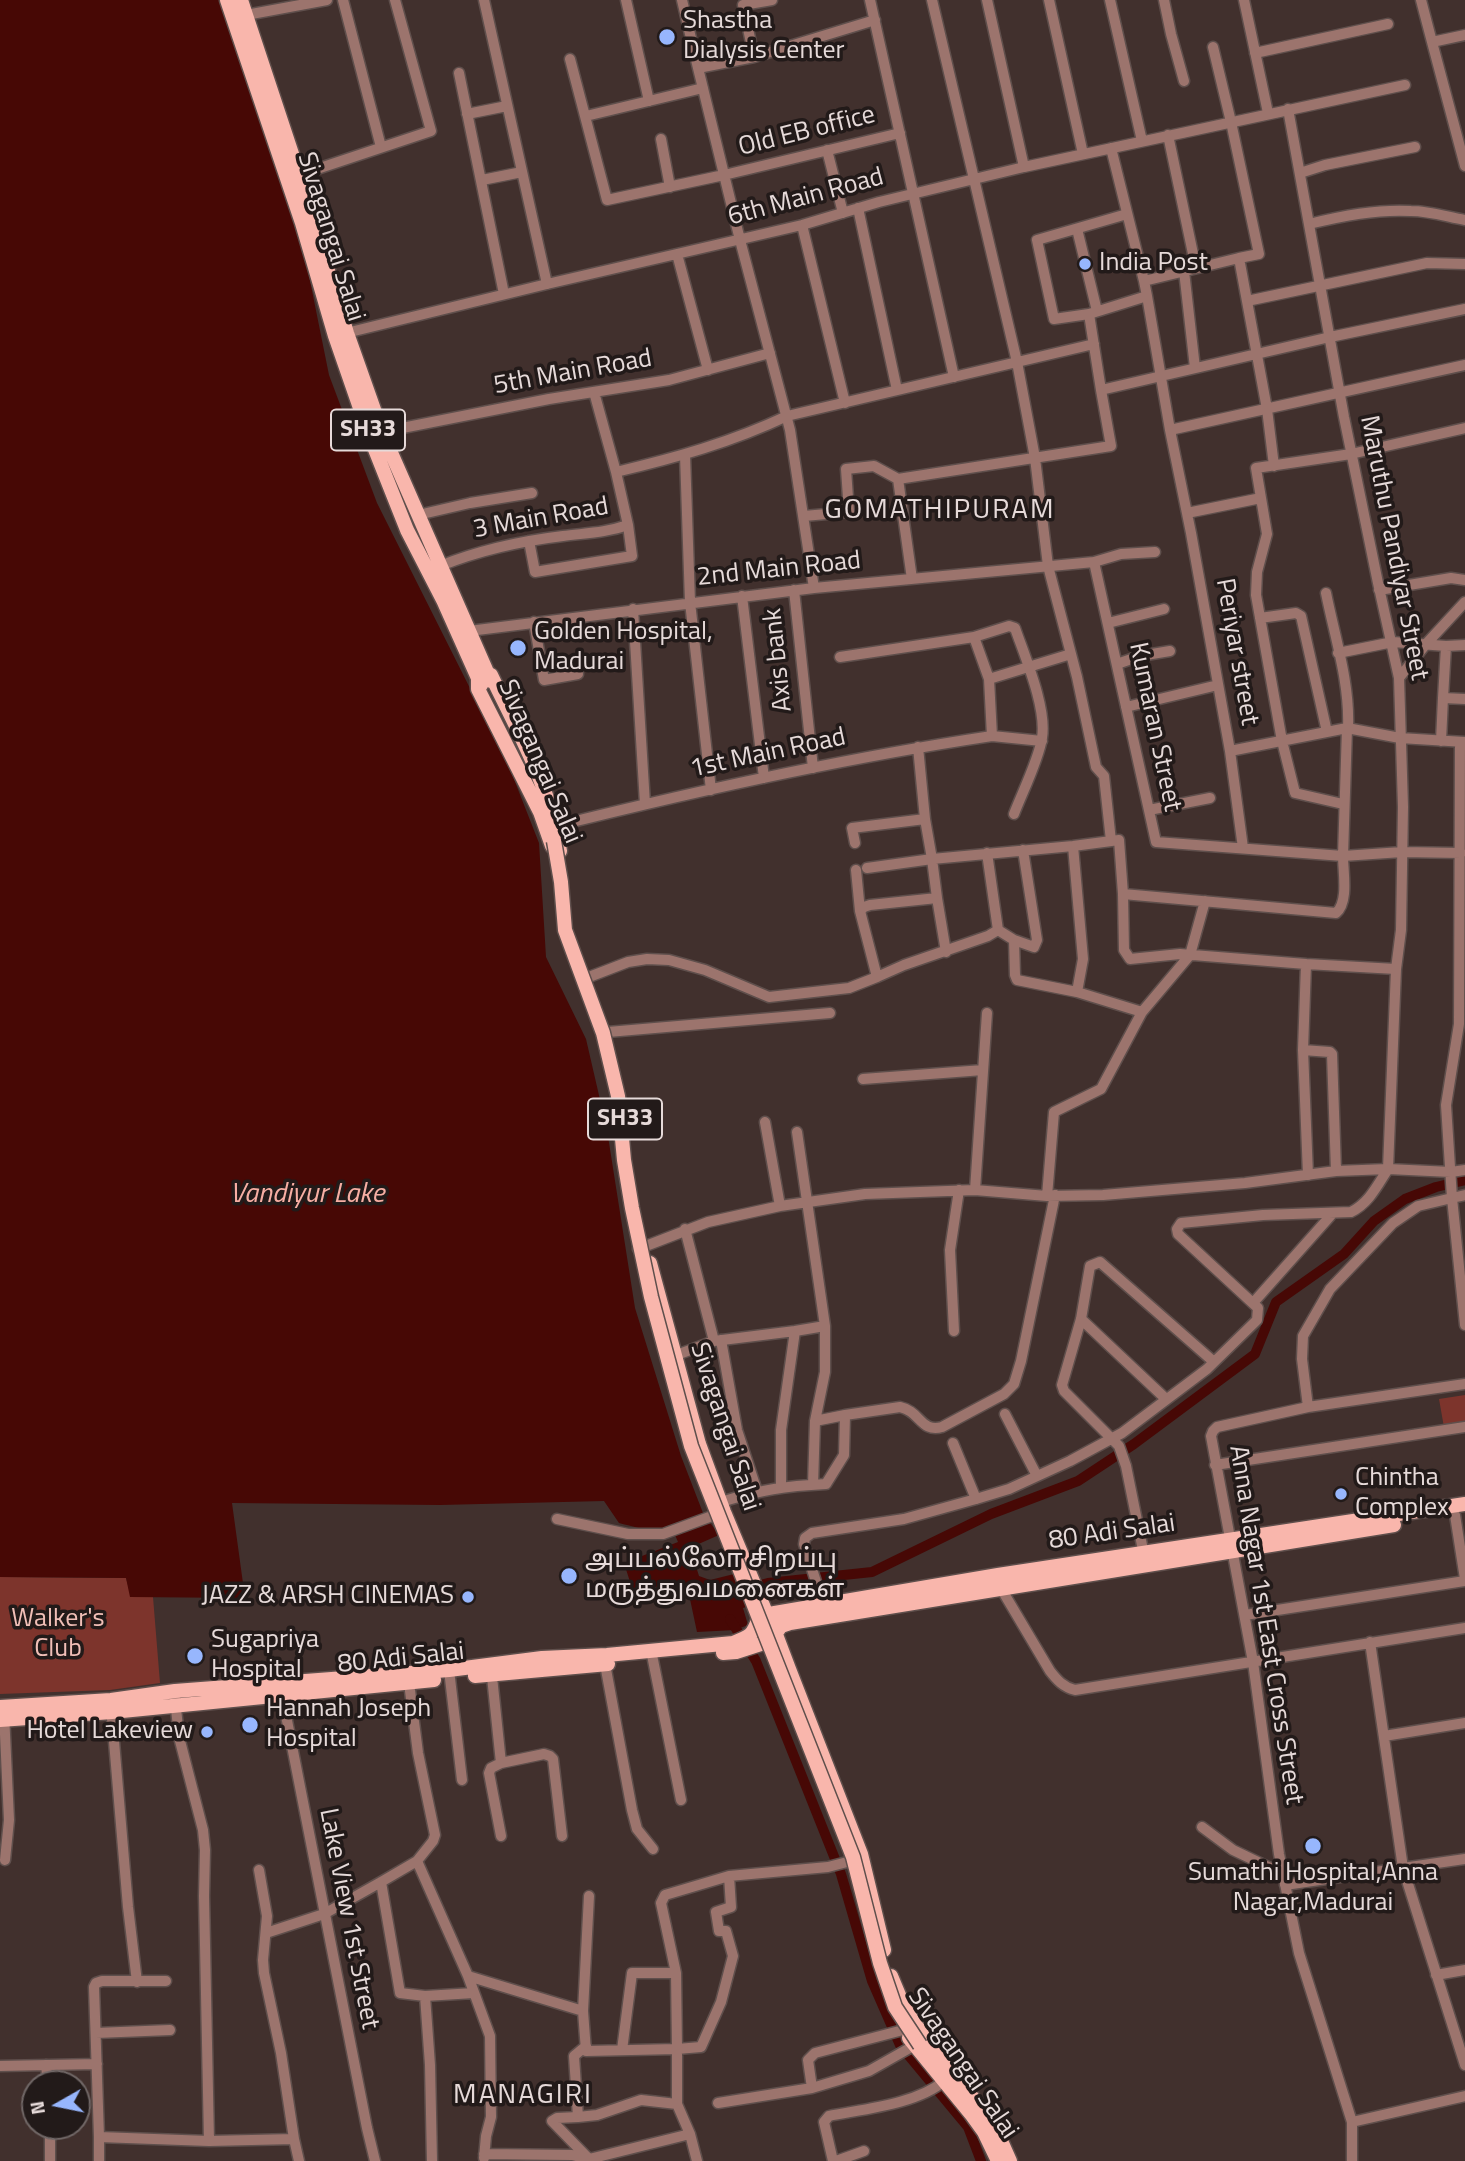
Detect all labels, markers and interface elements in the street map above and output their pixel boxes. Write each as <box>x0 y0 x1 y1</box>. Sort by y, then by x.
place label: Shastha Dialysis Center <box>683 6 845 68</box>
marker: Shastha Dialysis Center <box>657 27 677 47</box>
street label: Old EB office <box>735 100 879 164</box>
street label: Sivagangai Salai <box>289 149 371 325</box>
street label: 6th Main Road <box>725 162 887 234</box>
place label: India Post <box>1099 248 1208 280</box>
marker: India Post <box>1077 256 1093 272</box>
street label: 5th Main Road <box>492 344 654 402</box>
road number: SH33 <box>331 410 405 450</box>
street label: Maruthu Pandiyar Street <box>1352 413 1434 683</box>
street label: 3 Main Road <box>471 492 611 546</box>
district label: GOMATHIPURAM <box>826 494 1054 528</box>
street label: 2nd Main Road <box>696 546 862 594</box>
street label: Periyar street <box>1208 576 1264 728</box>
street label: Axis bank <box>758 607 800 713</box>
place label: Golden Hospital, Madurai <box>534 617 713 678</box>
marker: Golden Hospital, Madurai <box>508 638 528 658</box>
street label: Kumaran Street <box>1121 640 1187 814</box>
street label: Sivagangai Salai <box>490 675 588 849</box>
street label: 1st Main Road <box>687 722 849 786</box>
road number: SH33 <box>588 1098 662 1140</box>
water label: Vandiyur Lake <box>230 1178 384 1212</box>
street label: Sivagangai Salai <box>682 1339 766 1515</box>
street label: Anna Nagar 1st East Cross Street <box>1221 1443 1309 1807</box>
place label: Chintha Complex <box>1355 1463 1449 1524</box>
marker: Chintha Complex <box>1333 1486 1349 1502</box>
street label: 80 Adi Salai <box>1047 1509 1177 1557</box>
place label: அப்பல்லோ சிறப்பு மருத்துவமனைகள் <box>585 1545 844 1606</box>
marker: அப்பல்லோ சிறப்பு மருத்துவமனைகள் <box>559 1566 579 1586</box>
place label: JAZZ & ARSH CINEMAS <box>201 1581 454 1613</box>
marker: JAZZ & ARSH CINEMAS <box>460 1589 476 1605</box>
park label: Walker's Club <box>11 1604 105 1666</box>
place label: Sugapriya Hospital <box>211 1625 319 1686</box>
street label: 80 Adi Salai <box>336 1637 466 1681</box>
marker: Sugapriya Hospital <box>185 1646 205 1666</box>
place label: Hannah Joseph Hospital <box>266 1694 431 1756</box>
marker: Hannah Joseph Hospital <box>240 1715 260 1735</box>
place label: Hotel Lakeview <box>26 1716 193 1748</box>
marker: Hotel Lakeview <box>199 1724 215 1740</box>
street label: Lake View 1st Street <box>311 1806 385 2032</box>
marker: Sumathi Hospital,Anna Nagar,Madurai <box>1303 1836 1323 1856</box>
place label: Sumathi Hospital,Anna Nagar,Madurai <box>1188 1858 1438 1920</box>
street label: Sivagangai Salai <box>900 1983 1024 2145</box>
north arrow <box>21 2070 91 2140</box>
district label: MANAGIRI <box>454 2079 592 2113</box>
text: N <box>21 2099 52 2117</box>

